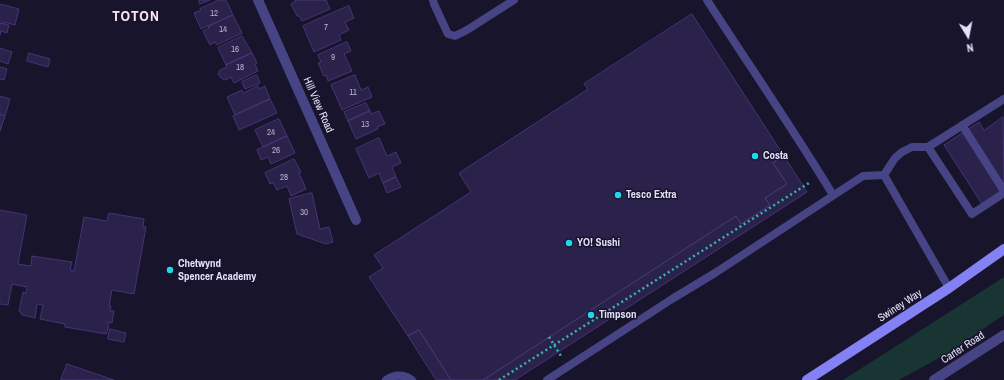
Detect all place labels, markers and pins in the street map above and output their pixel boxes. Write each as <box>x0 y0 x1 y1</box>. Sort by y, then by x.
place label: Costa <box>763 149 788 163</box>
marker: Costa <box>750 151 760 161</box>
place label: Tesco Extra <box>626 188 676 202</box>
marker: Tesco Extra <box>613 190 623 200</box>
place label: YO! Sushi <box>577 236 620 250</box>
marker: YO! Sushi <box>564 238 574 248</box>
place label: Chetwynd Spencer Academy <box>178 257 256 283</box>
marker: Chetwynd Spencer Academy <box>165 265 175 275</box>
place label: Timpson <box>599 308 636 322</box>
marker: Timpson <box>586 310 596 320</box>

